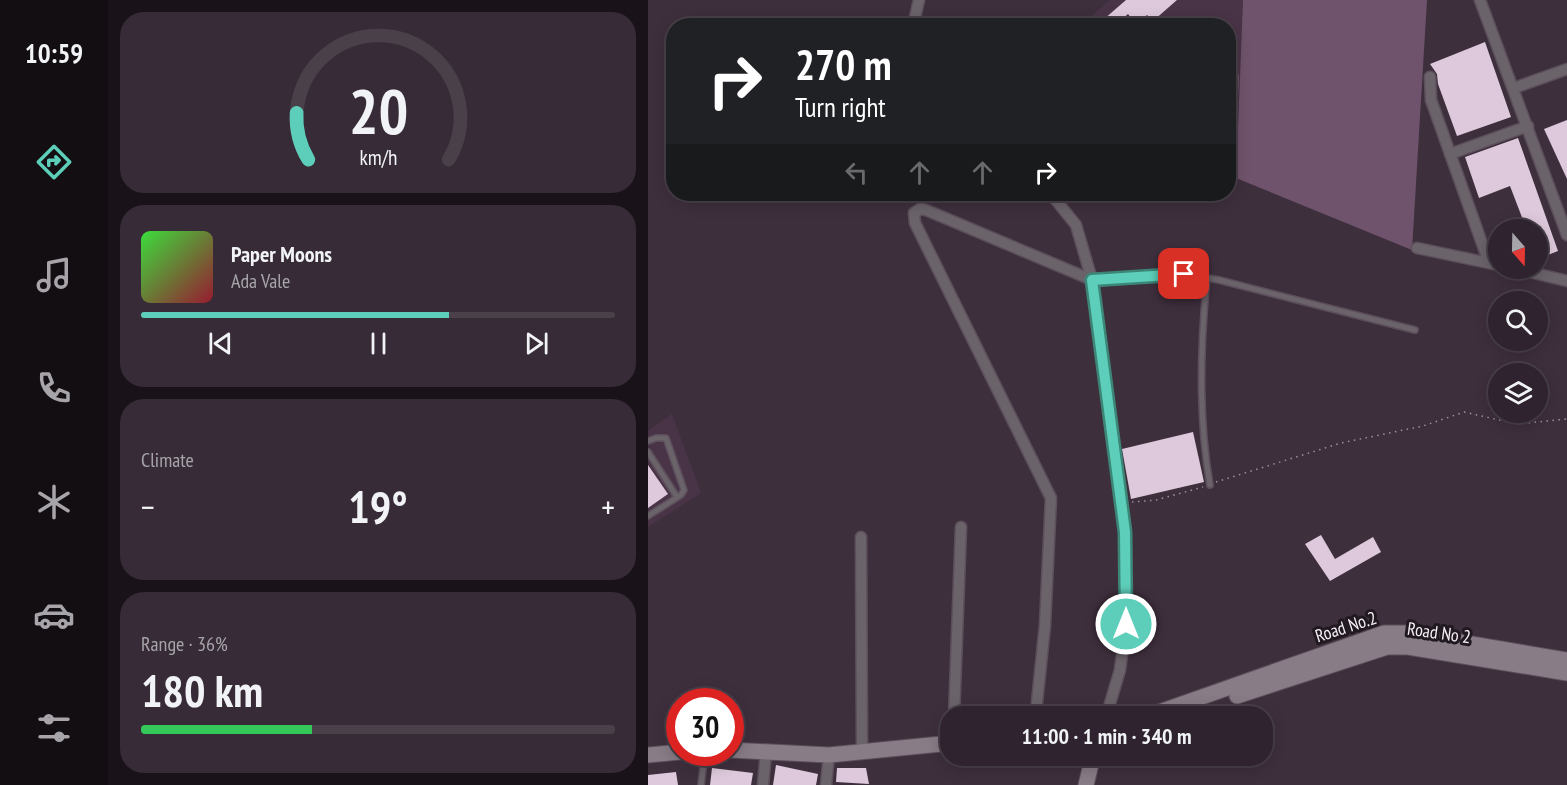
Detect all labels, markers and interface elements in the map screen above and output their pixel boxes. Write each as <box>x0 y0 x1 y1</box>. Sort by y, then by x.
text: 10:59 <box>25 36 83 70</box>
text: 270 m <box>795 37 892 92</box>
icon: right <box>696 42 774 120</box>
text: 20 <box>348 70 408 151</box>
text: Turn right <box>795 90 886 124</box>
icon: directions <box>33 141 75 183</box>
text: km/h <box>359 143 397 171</box>
icon: left <box>840 156 873 189</box>
icon: ahead <box>903 156 936 189</box>
icon: ahead <box>966 156 999 189</box>
icon: right <box>1029 156 1062 189</box>
north arrow <box>1488 219 1548 279</box>
map controls <box>1488 219 1548 423</box>
text: Paper Moons <box>231 240 332 268</box>
pin <box>1158 248 1209 299</box>
icon: music <box>33 254 75 296</box>
icon: arrive <box>1167 257 1200 290</box>
text: Ada Vale <box>231 268 290 294</box>
button: search <box>1488 291 1548 351</box>
icon: previous <box>204 327 237 360</box>
icon: pause <box>362 327 395 360</box>
icon: next <box>520 327 553 360</box>
button: layers <box>1488 363 1548 423</box>
icon: phone <box>33 367 75 409</box>
text: Climate <box>141 447 194 473</box>
text: 19° <box>348 477 408 535</box>
icon: climate <box>33 481 75 523</box>
text: − <box>141 485 155 528</box>
text: + <box>601 485 615 528</box>
position arrow <box>1094 592 1158 656</box>
icon: car <box>33 594 75 636</box>
street label: Road No.2 <box>1312 606 1379 647</box>
street label: Road No 2 <box>1406 617 1472 648</box>
text: Range · 36% <box>141 631 228 657</box>
text: 180 km <box>141 661 263 719</box>
speed limit sign: 30 <box>666 688 744 766</box>
icon: filters <box>33 707 75 749</box>
text: 11:00 · 1 min · 340 m <box>1021 722 1192 750</box>

